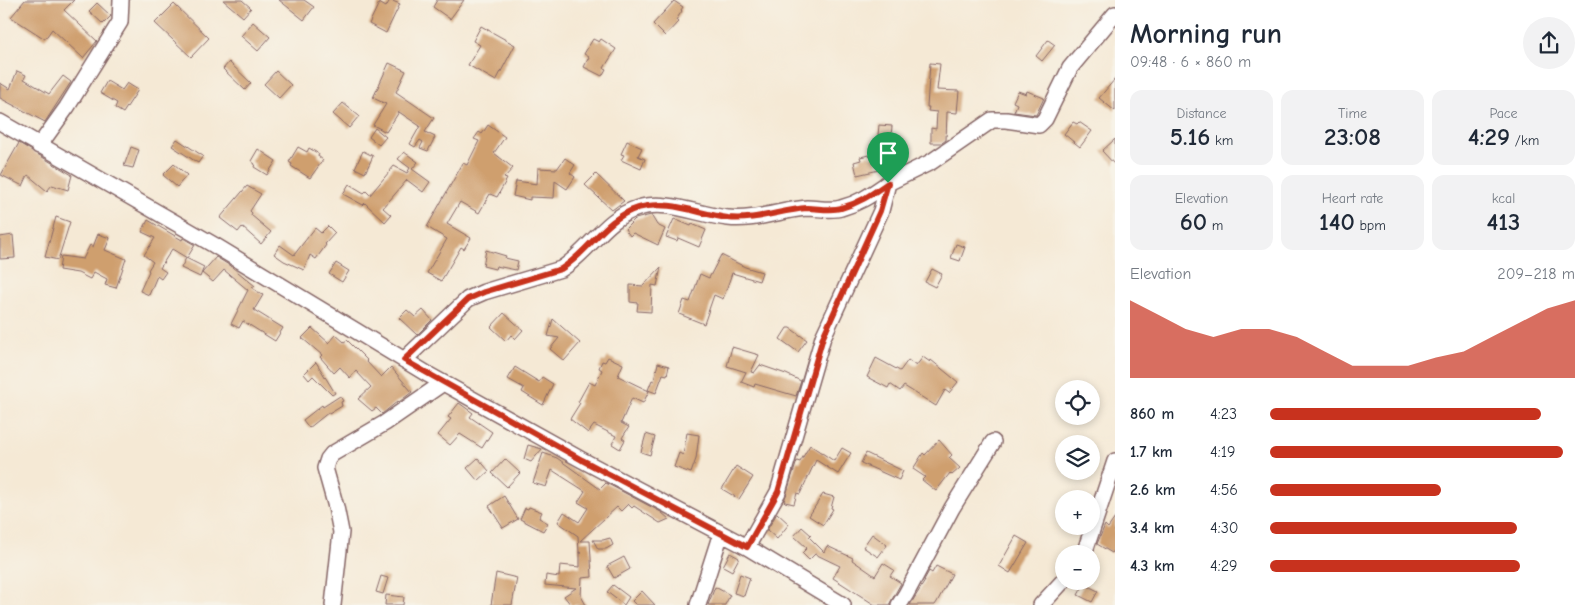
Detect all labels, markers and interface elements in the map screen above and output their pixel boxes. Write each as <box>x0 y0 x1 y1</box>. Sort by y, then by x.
button: share <box>1523 17 1575 69</box>
text: Morning run <box>1130 18 1282 50</box>
text: 09:48 · 6 × 860 m <box>1130 53 1251 71</box>
text: Distance <box>1176 105 1227 122</box>
text: Time <box>1338 105 1367 122</box>
text: Pace <box>1489 105 1518 122</box>
text: 5.16 <box>1170 122 1210 151</box>
text: 23:08 <box>1324 122 1381 151</box>
text: 4:29 <box>1468 122 1510 151</box>
pin <box>867 132 909 183</box>
text: km <box>1210 132 1233 149</box>
text: /km <box>1510 132 1539 149</box>
icon: arrive <box>874 139 902 167</box>
text: Elevation <box>1175 190 1228 207</box>
text: Heart rate <box>1322 190 1383 207</box>
text: kcal <box>1492 190 1515 207</box>
text: 60 <box>1180 207 1207 236</box>
text: 140 <box>1319 207 1355 236</box>
text: 413 <box>1487 207 1520 236</box>
text: m <box>1207 217 1223 234</box>
text: bpm <box>1355 217 1386 234</box>
text: Elevation <box>1130 265 1191 283</box>
text: 209–218 m <box>1497 265 1575 283</box>
map controls <box>1055 380 1100 590</box>
button: locate <box>1055 380 1100 425</box>
text: 860 m <box>1130 405 1174 423</box>
text: 4:23 <box>1210 405 1237 423</box>
button: layers <box>1055 435 1100 480</box>
text: 1.7 km <box>1130 443 1173 461</box>
text: 4:19 <box>1210 443 1235 461</box>
text: 2.6 km <box>1130 481 1175 499</box>
text: 4:56 <box>1210 481 1238 499</box>
button: + <box>1055 490 1100 535</box>
text: 3.4 km <box>1130 519 1175 537</box>
text: 4:30 <box>1210 519 1238 537</box>
button: − <box>1055 545 1100 590</box>
text: 4.3 km <box>1130 557 1175 575</box>
text: 4:29 <box>1210 557 1238 575</box>

